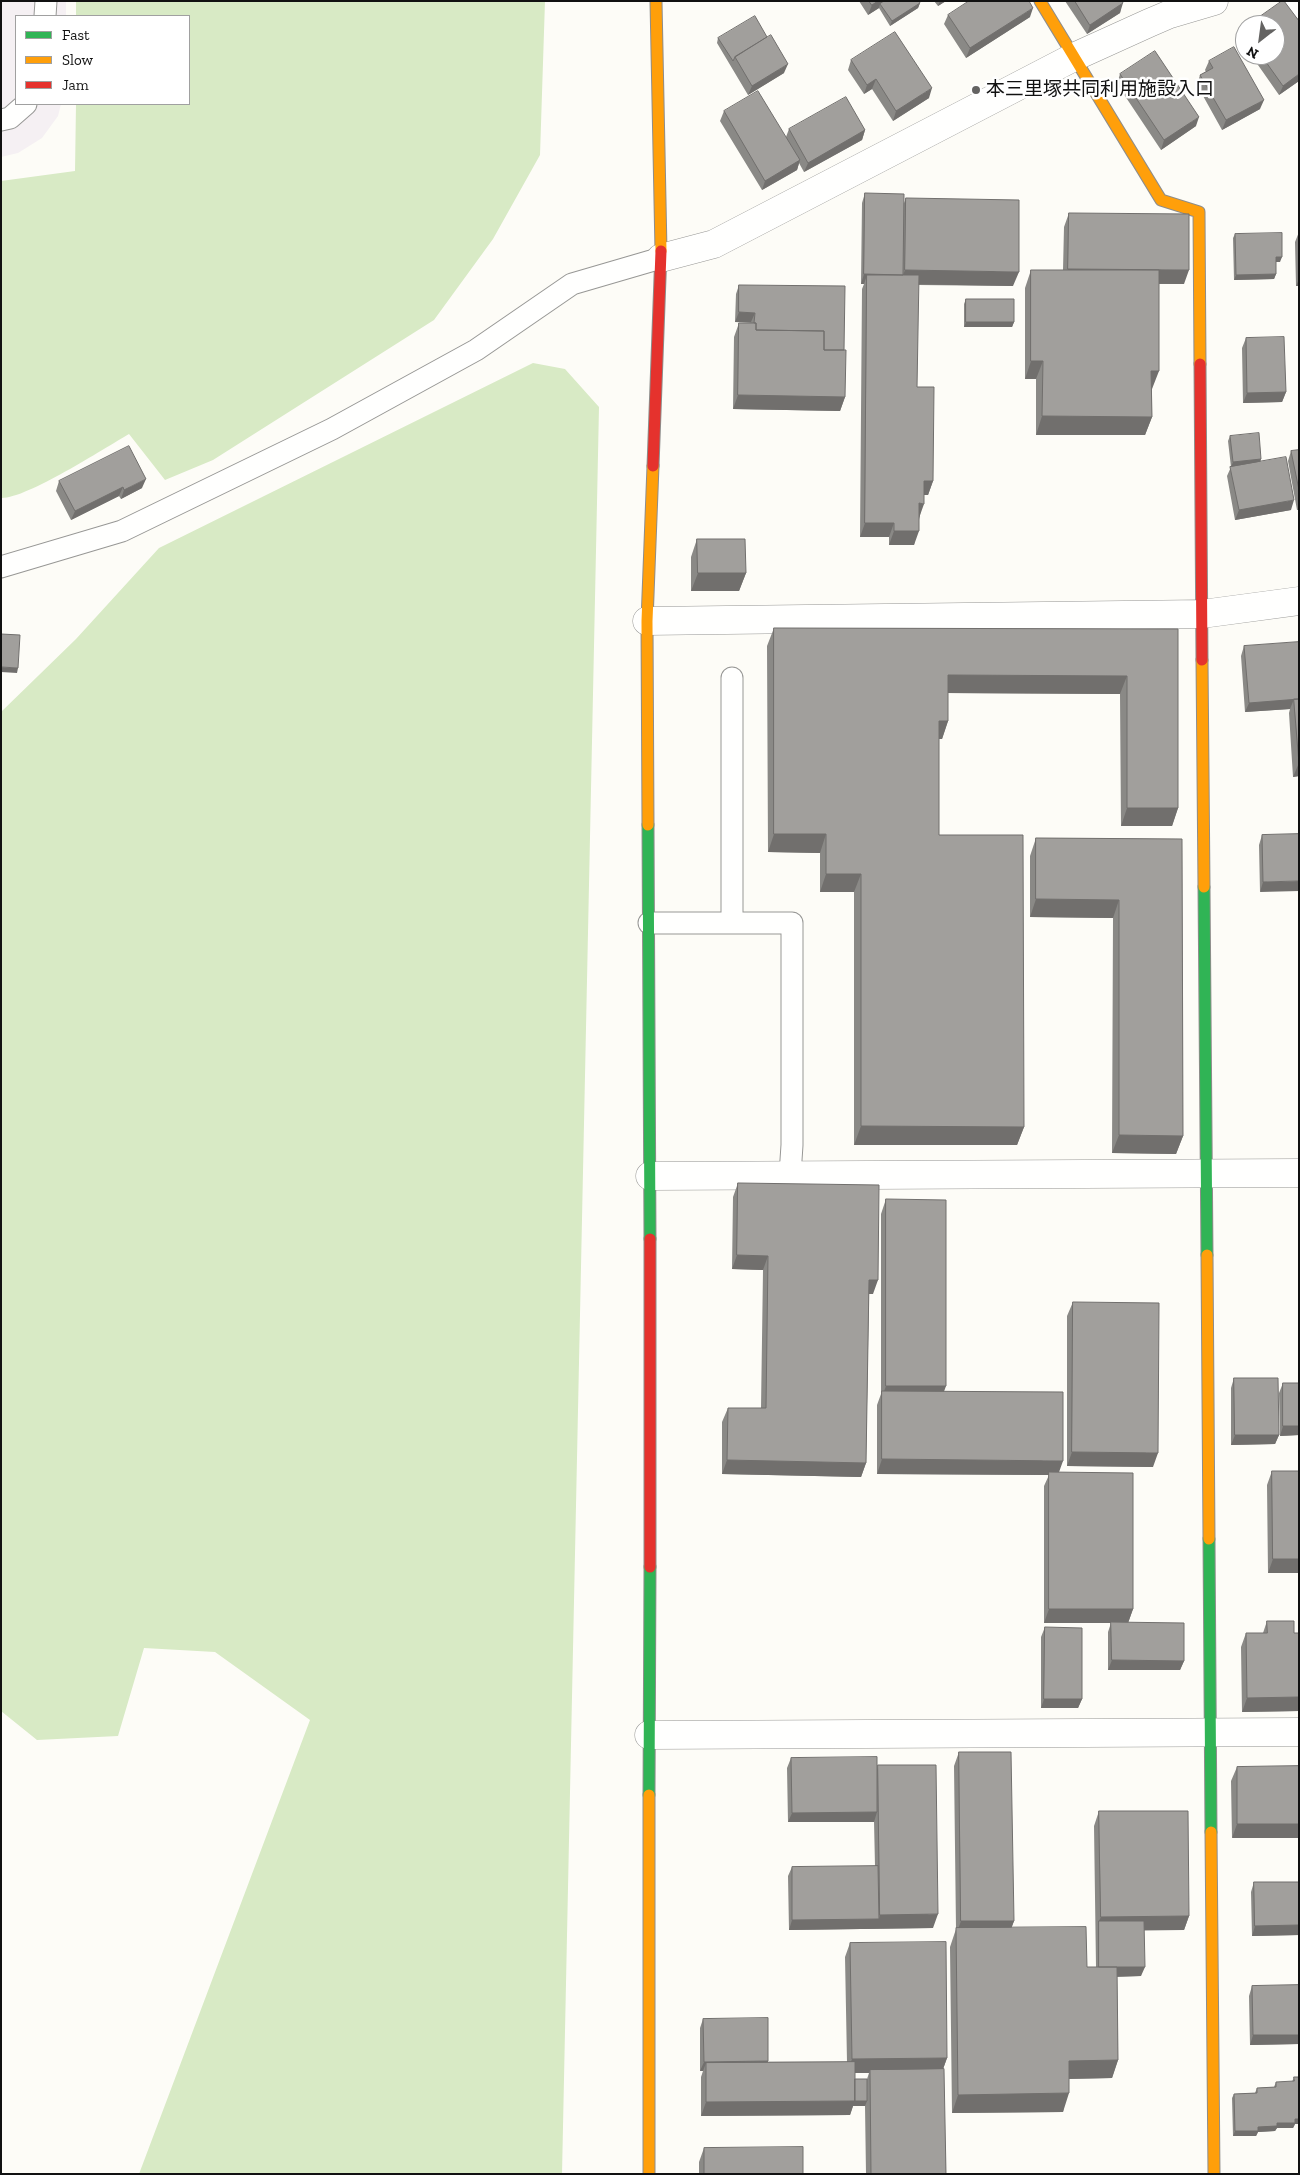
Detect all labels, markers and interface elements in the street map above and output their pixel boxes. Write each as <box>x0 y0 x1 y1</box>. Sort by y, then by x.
legend <box>15 15 190 105</box>
north arrow <box>1235 15 1285 65</box>
text: Fast <box>62 26 90 44</box>
text: N <box>1244 43 1262 63</box>
text: Slow <box>62 51 93 69</box>
text: Jam <box>62 76 89 94</box>
place label: 本三里塚共同利用施設入口 <box>986 79 1214 101</box>
marker: 本三里塚共同利用施設入口 <box>970 84 982 96</box>

